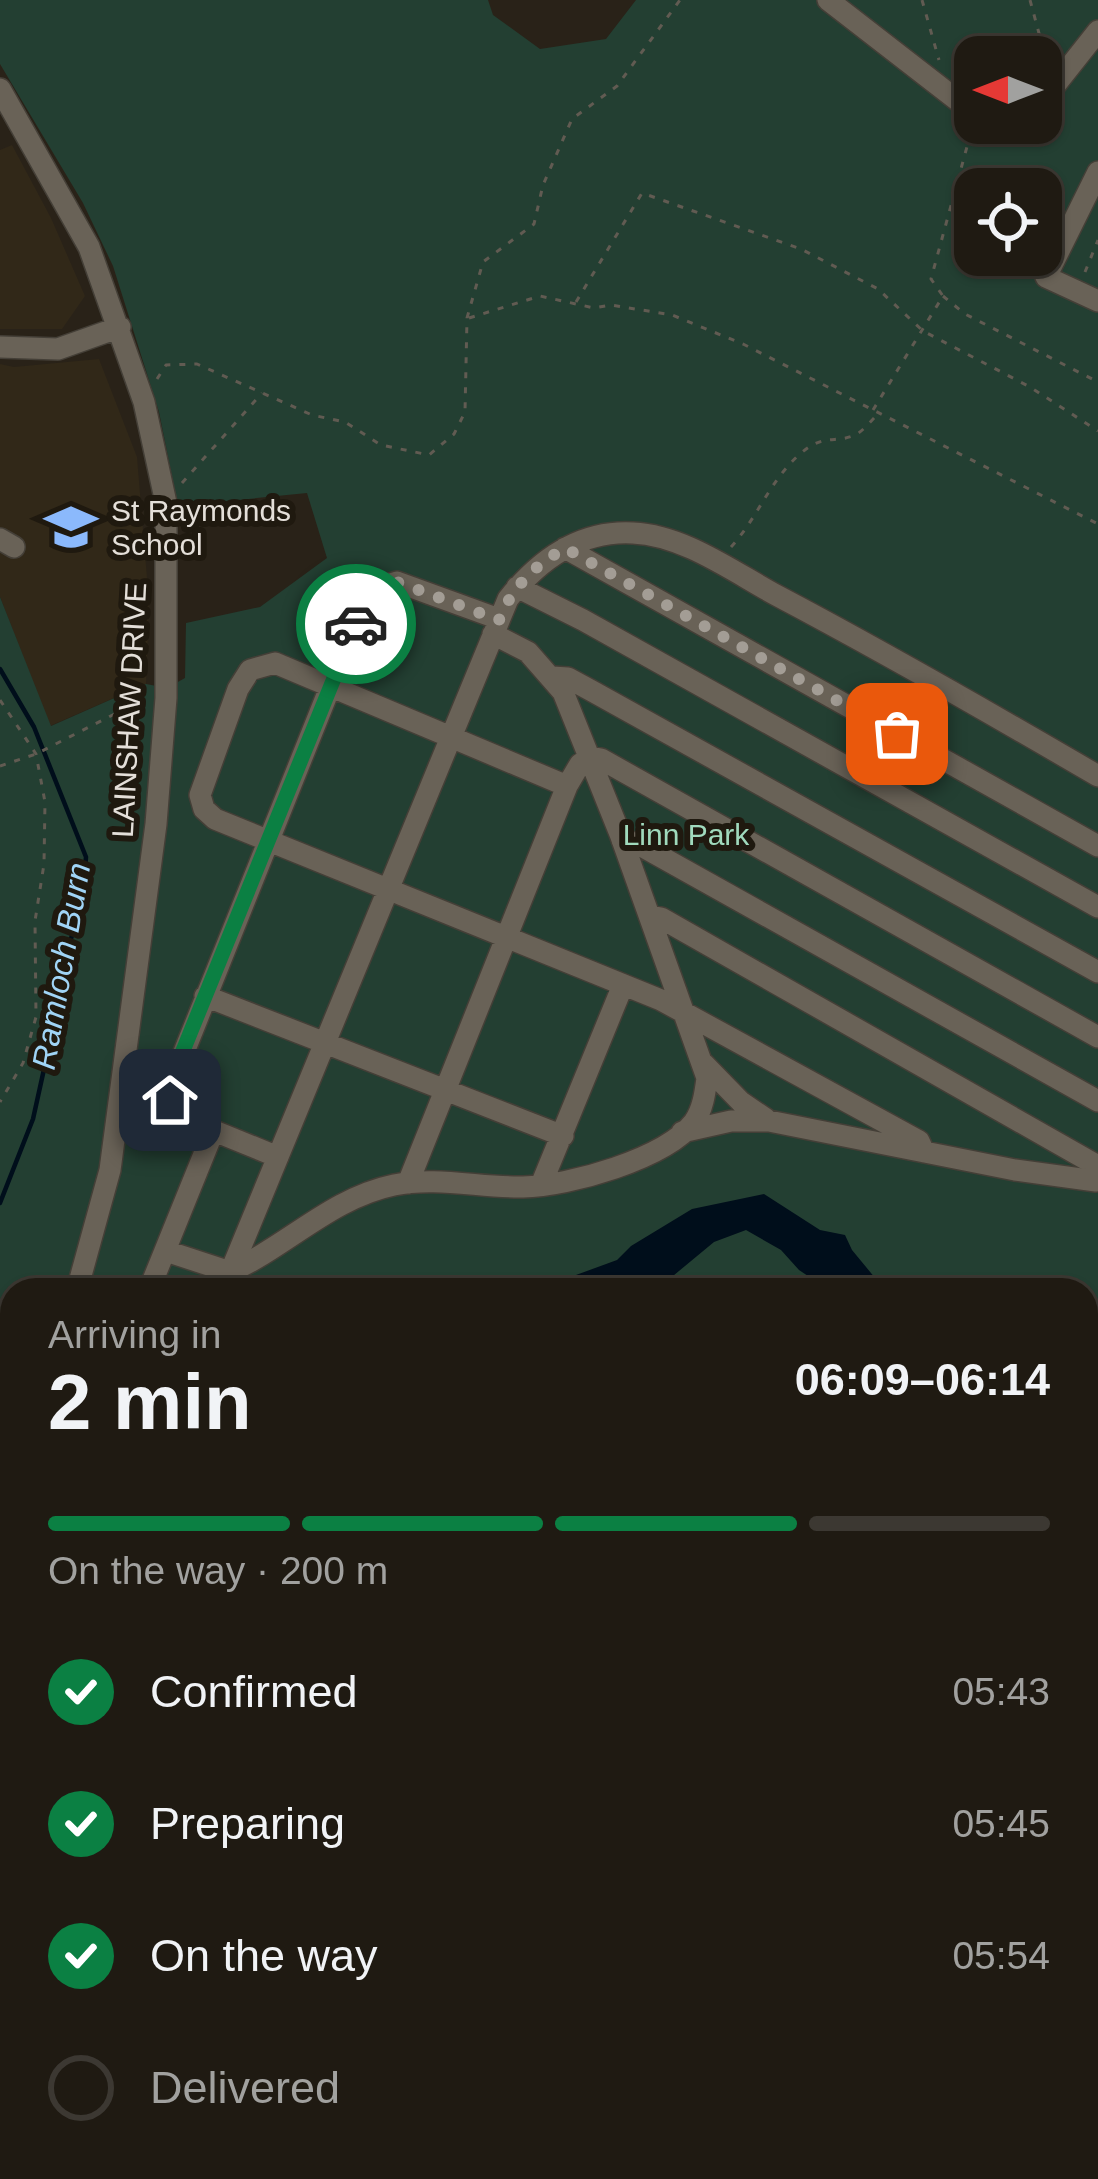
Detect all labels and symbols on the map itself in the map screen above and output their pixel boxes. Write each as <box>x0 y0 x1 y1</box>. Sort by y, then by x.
north arrow <box>954 36 1062 144</box>
place label: St Raymonds School <box>111 494 291 561</box>
school or university icon: St Raymonds School <box>42 498 100 556</box>
courier <box>296 564 416 684</box>
street label: LAINSHAW DRIVE <box>106 582 152 838</box>
pin <box>846 683 948 785</box>
park label: Linn Park <box>623 818 750 851</box>
water label: Ramloch Burn <box>25 860 97 1072</box>
pin <box>119 1049 221 1151</box>

